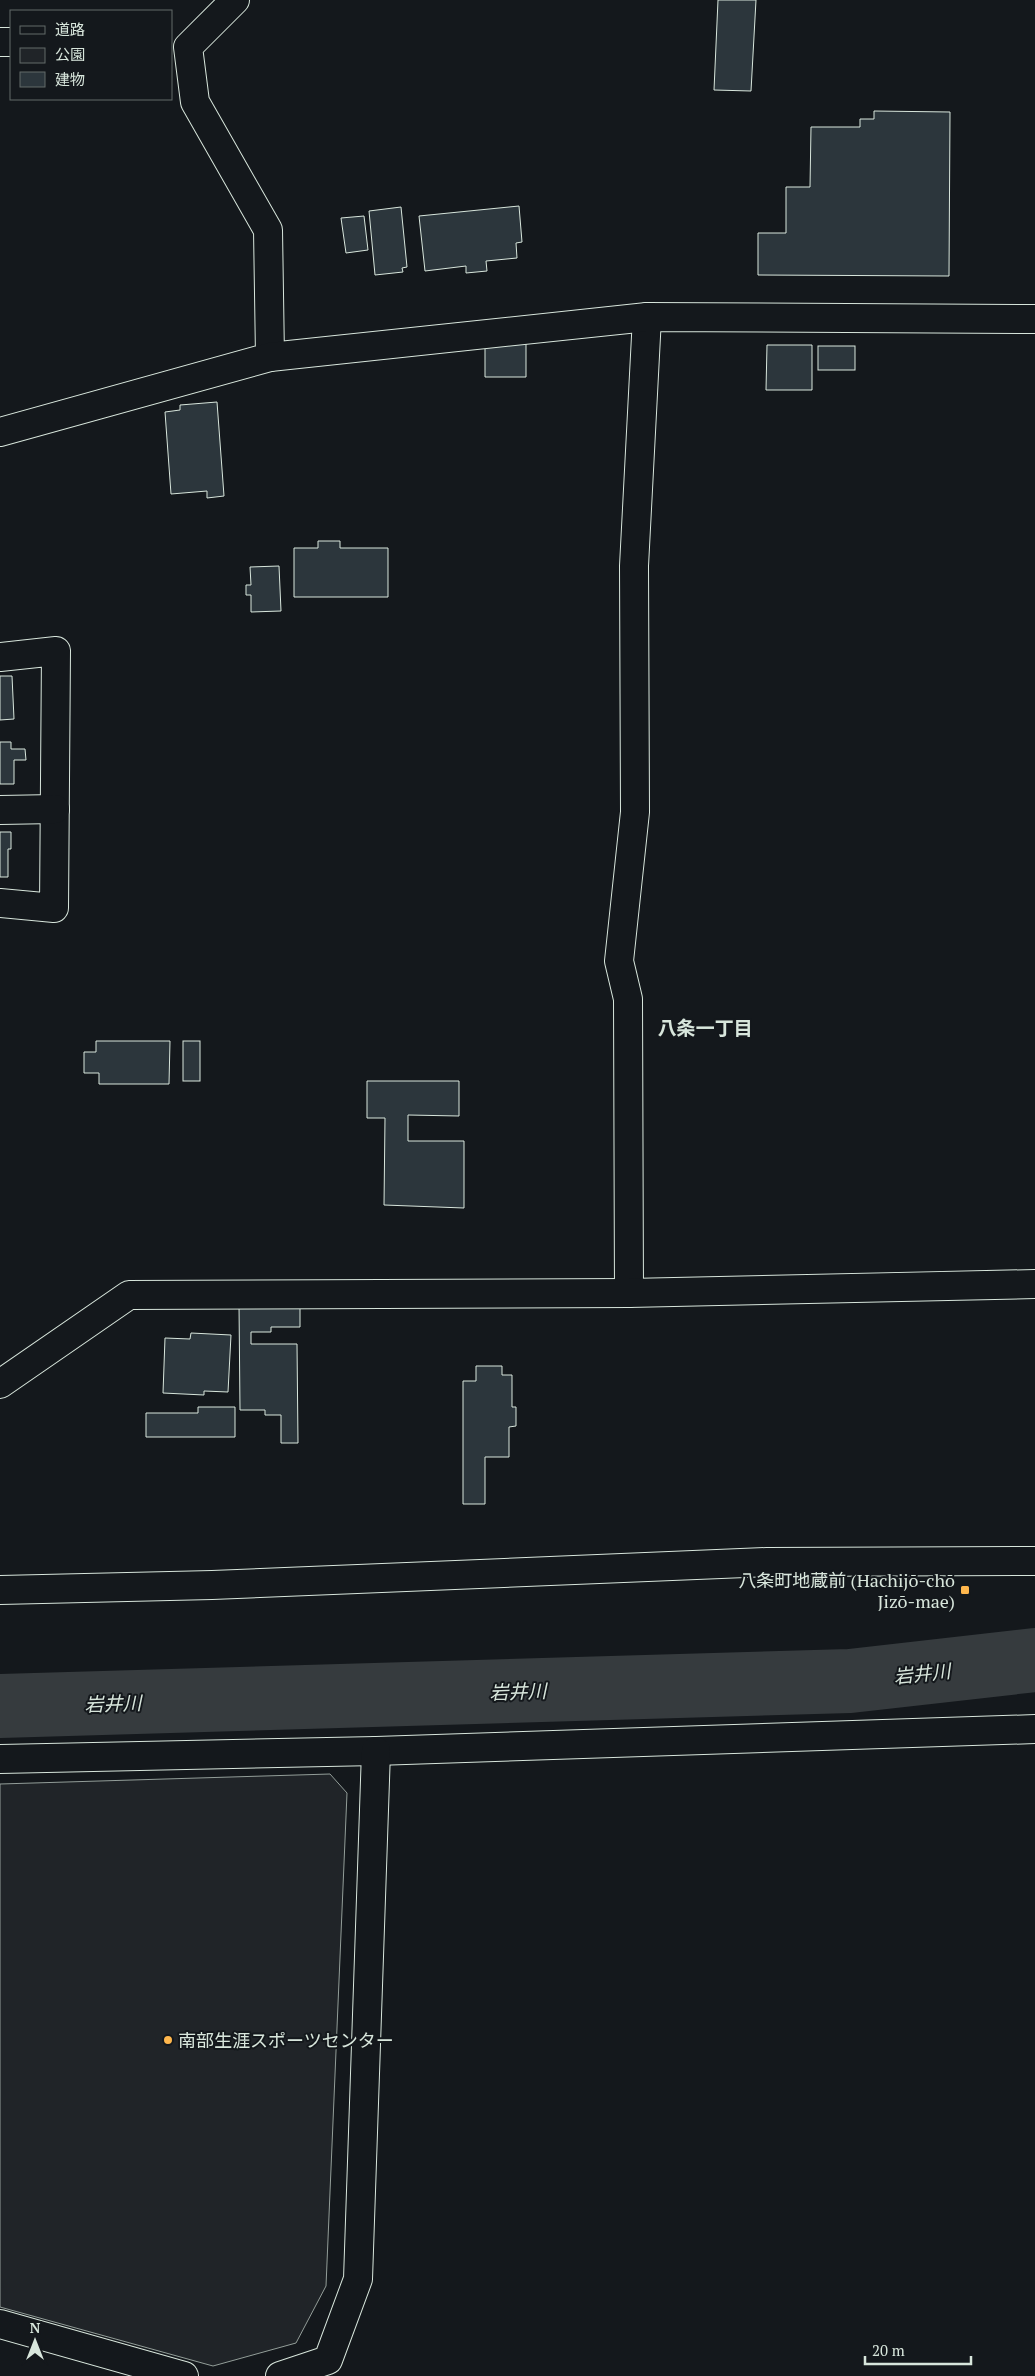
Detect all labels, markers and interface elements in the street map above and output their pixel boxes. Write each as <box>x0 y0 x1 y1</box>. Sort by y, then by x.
legend <box>10 10 172 100</box>
text: 道路 <box>55 19 85 39</box>
text: 公園 <box>55 44 85 64</box>
text: 建物 <box>55 69 85 89</box>
district label: 八条一丁目 <box>657 1015 753 1040</box>
place label: 八条町地蔵前 (Hachijō-chō Jizō-mae) <box>738 1568 955 1613</box>
marker: 八条町地蔵前 (Hachijō-chō Jizō-mae) <box>959 1584 971 1596</box>
water label: 岩井川 <box>892 1657 954 1688</box>
water label: 岩井川 <box>489 1677 549 1704</box>
water label: 岩井川 <box>84 1689 144 1716</box>
place label: 南部生涯スポーツセンター <box>178 2028 394 2052</box>
marker: 南部生涯スポーツセンター <box>162 2034 174 2046</box>
north arrow <box>10 2316 60 2366</box>
text: N <box>30 2318 41 2337</box>
scale bar <box>865 2334 971 2366</box>
text: 20 m <box>872 2340 905 2360</box>

